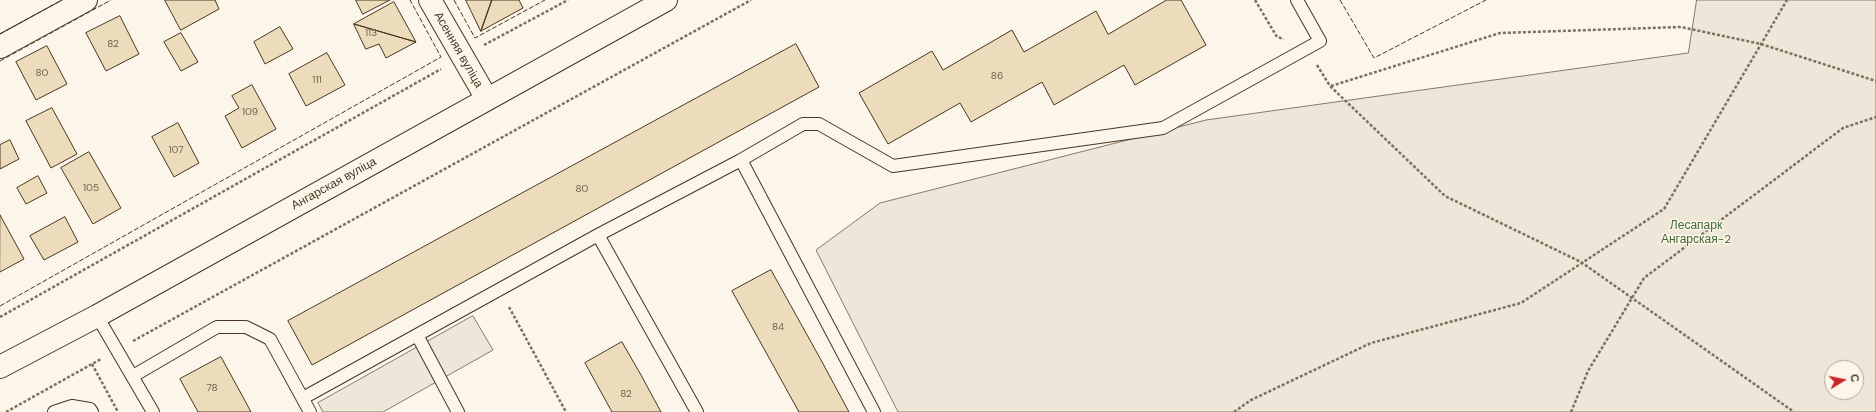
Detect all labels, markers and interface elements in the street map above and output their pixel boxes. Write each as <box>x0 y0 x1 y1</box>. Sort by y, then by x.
street label: Асенняя вуліца <box>430 10 486 90</box>
house number: 113 <box>365 27 377 39</box>
house number: 82 <box>107 38 119 50</box>
house number: 80 <box>36 67 48 79</box>
house number: 86 <box>991 70 1003 82</box>
house number: 111 <box>312 74 322 86</box>
house number: 109 <box>242 106 258 118</box>
house number: 107 <box>168 144 184 156</box>
street label: Ангарская вуліца <box>289 155 379 213</box>
house number: 105 <box>83 182 99 194</box>
house number: 80 <box>576 183 588 195</box>
park label: Лесапарк Ангарская-2 <box>1661 219 1731 247</box>
house number: 84 <box>772 321 784 333</box>
north arrow <box>1824 360 1864 400</box>
text: С <box>1847 373 1862 383</box>
house number: 78 <box>206 382 218 394</box>
house number: 82 <box>620 388 632 400</box>

